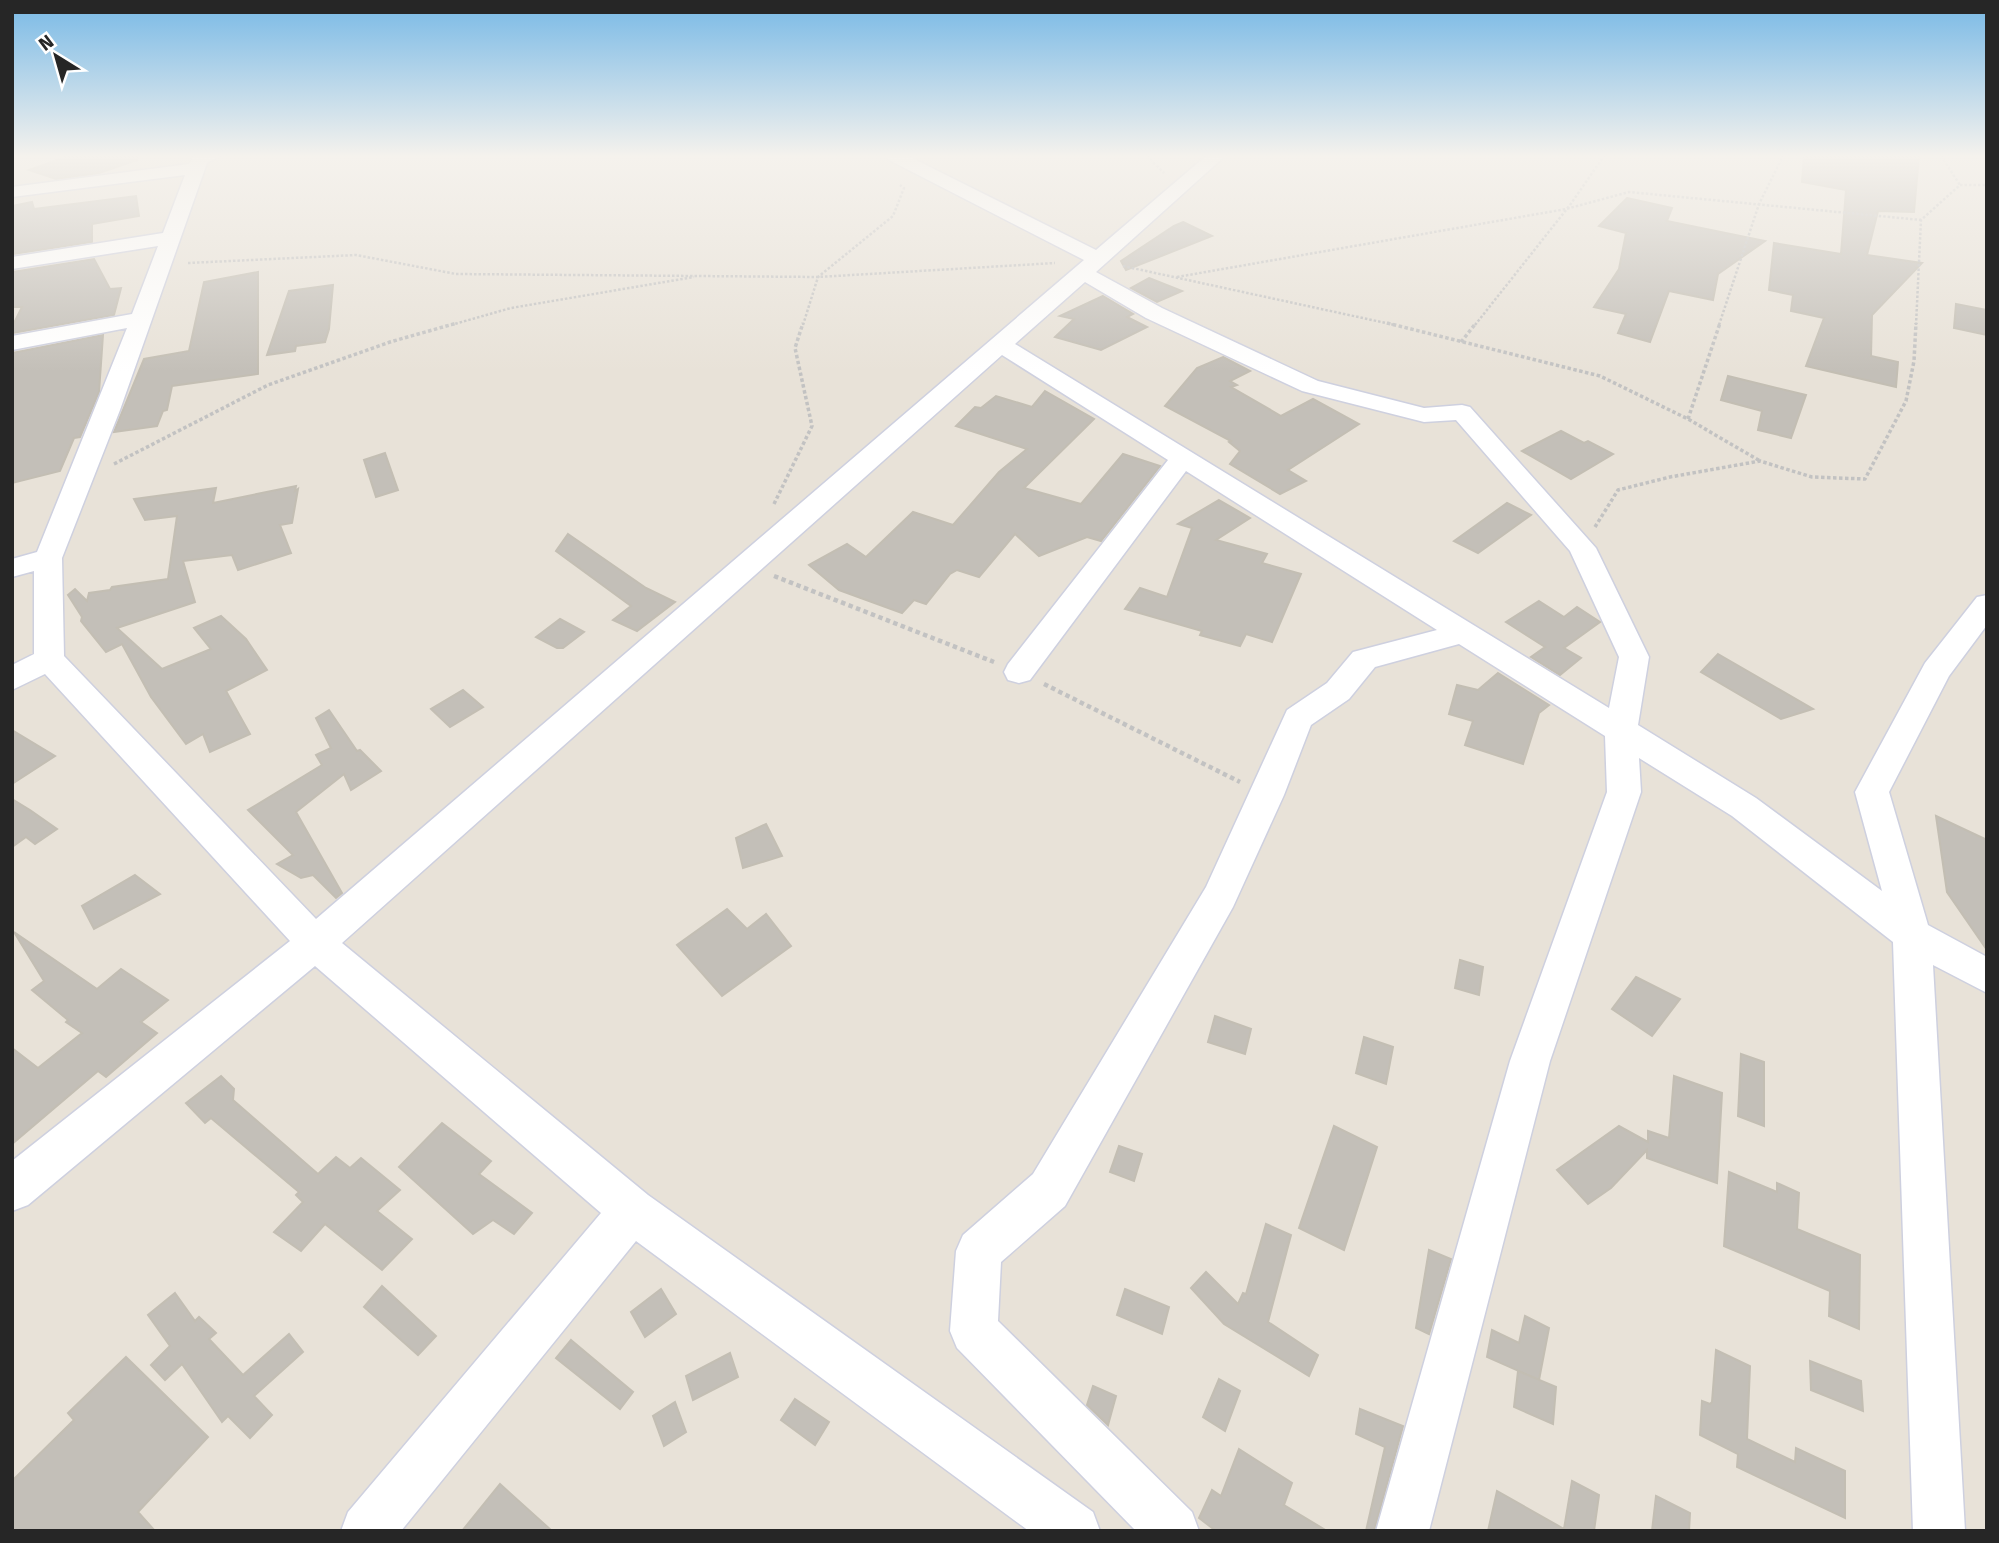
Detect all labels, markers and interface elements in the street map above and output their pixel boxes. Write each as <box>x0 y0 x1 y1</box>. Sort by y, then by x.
north arrow <box>21 21 91 91</box>
text: N <box>34 30 58 56</box>

